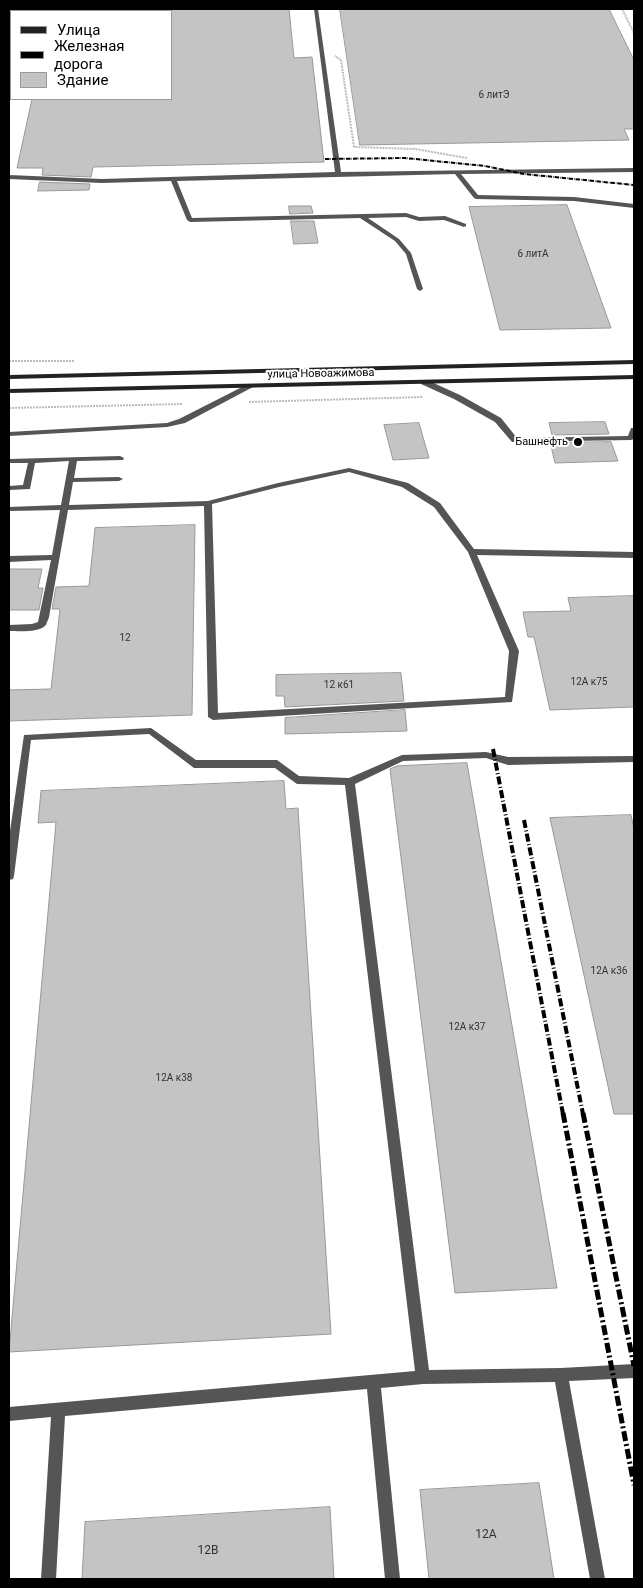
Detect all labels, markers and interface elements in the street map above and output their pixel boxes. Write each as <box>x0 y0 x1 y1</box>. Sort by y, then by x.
legend <box>10 10 172 100</box>
text: Улица <box>57 21 100 39</box>
text: Железная дорога <box>54 37 125 73</box>
text: Здание <box>57 71 108 89</box>
house number: 6 литЭ <box>478 89 510 101</box>
house number: 6 литА <box>518 248 548 260</box>
street label: улица Новоажимова <box>267 366 375 382</box>
place label: Башнефть <box>515 435 568 449</box>
marker: Башнефть <box>572 436 584 448</box>
house number: 12 <box>119 632 131 644</box>
house number: 12А к75 <box>571 676 607 688</box>
house number: 12 к61 <box>324 679 354 691</box>
house number: 12А к36 <box>591 965 627 977</box>
house number: 12А к37 <box>449 1021 485 1033</box>
house number: 12А к38 <box>156 1072 192 1084</box>
house number: 12А <box>475 1528 497 1542</box>
house number: 12В <box>198 1544 218 1558</box>

